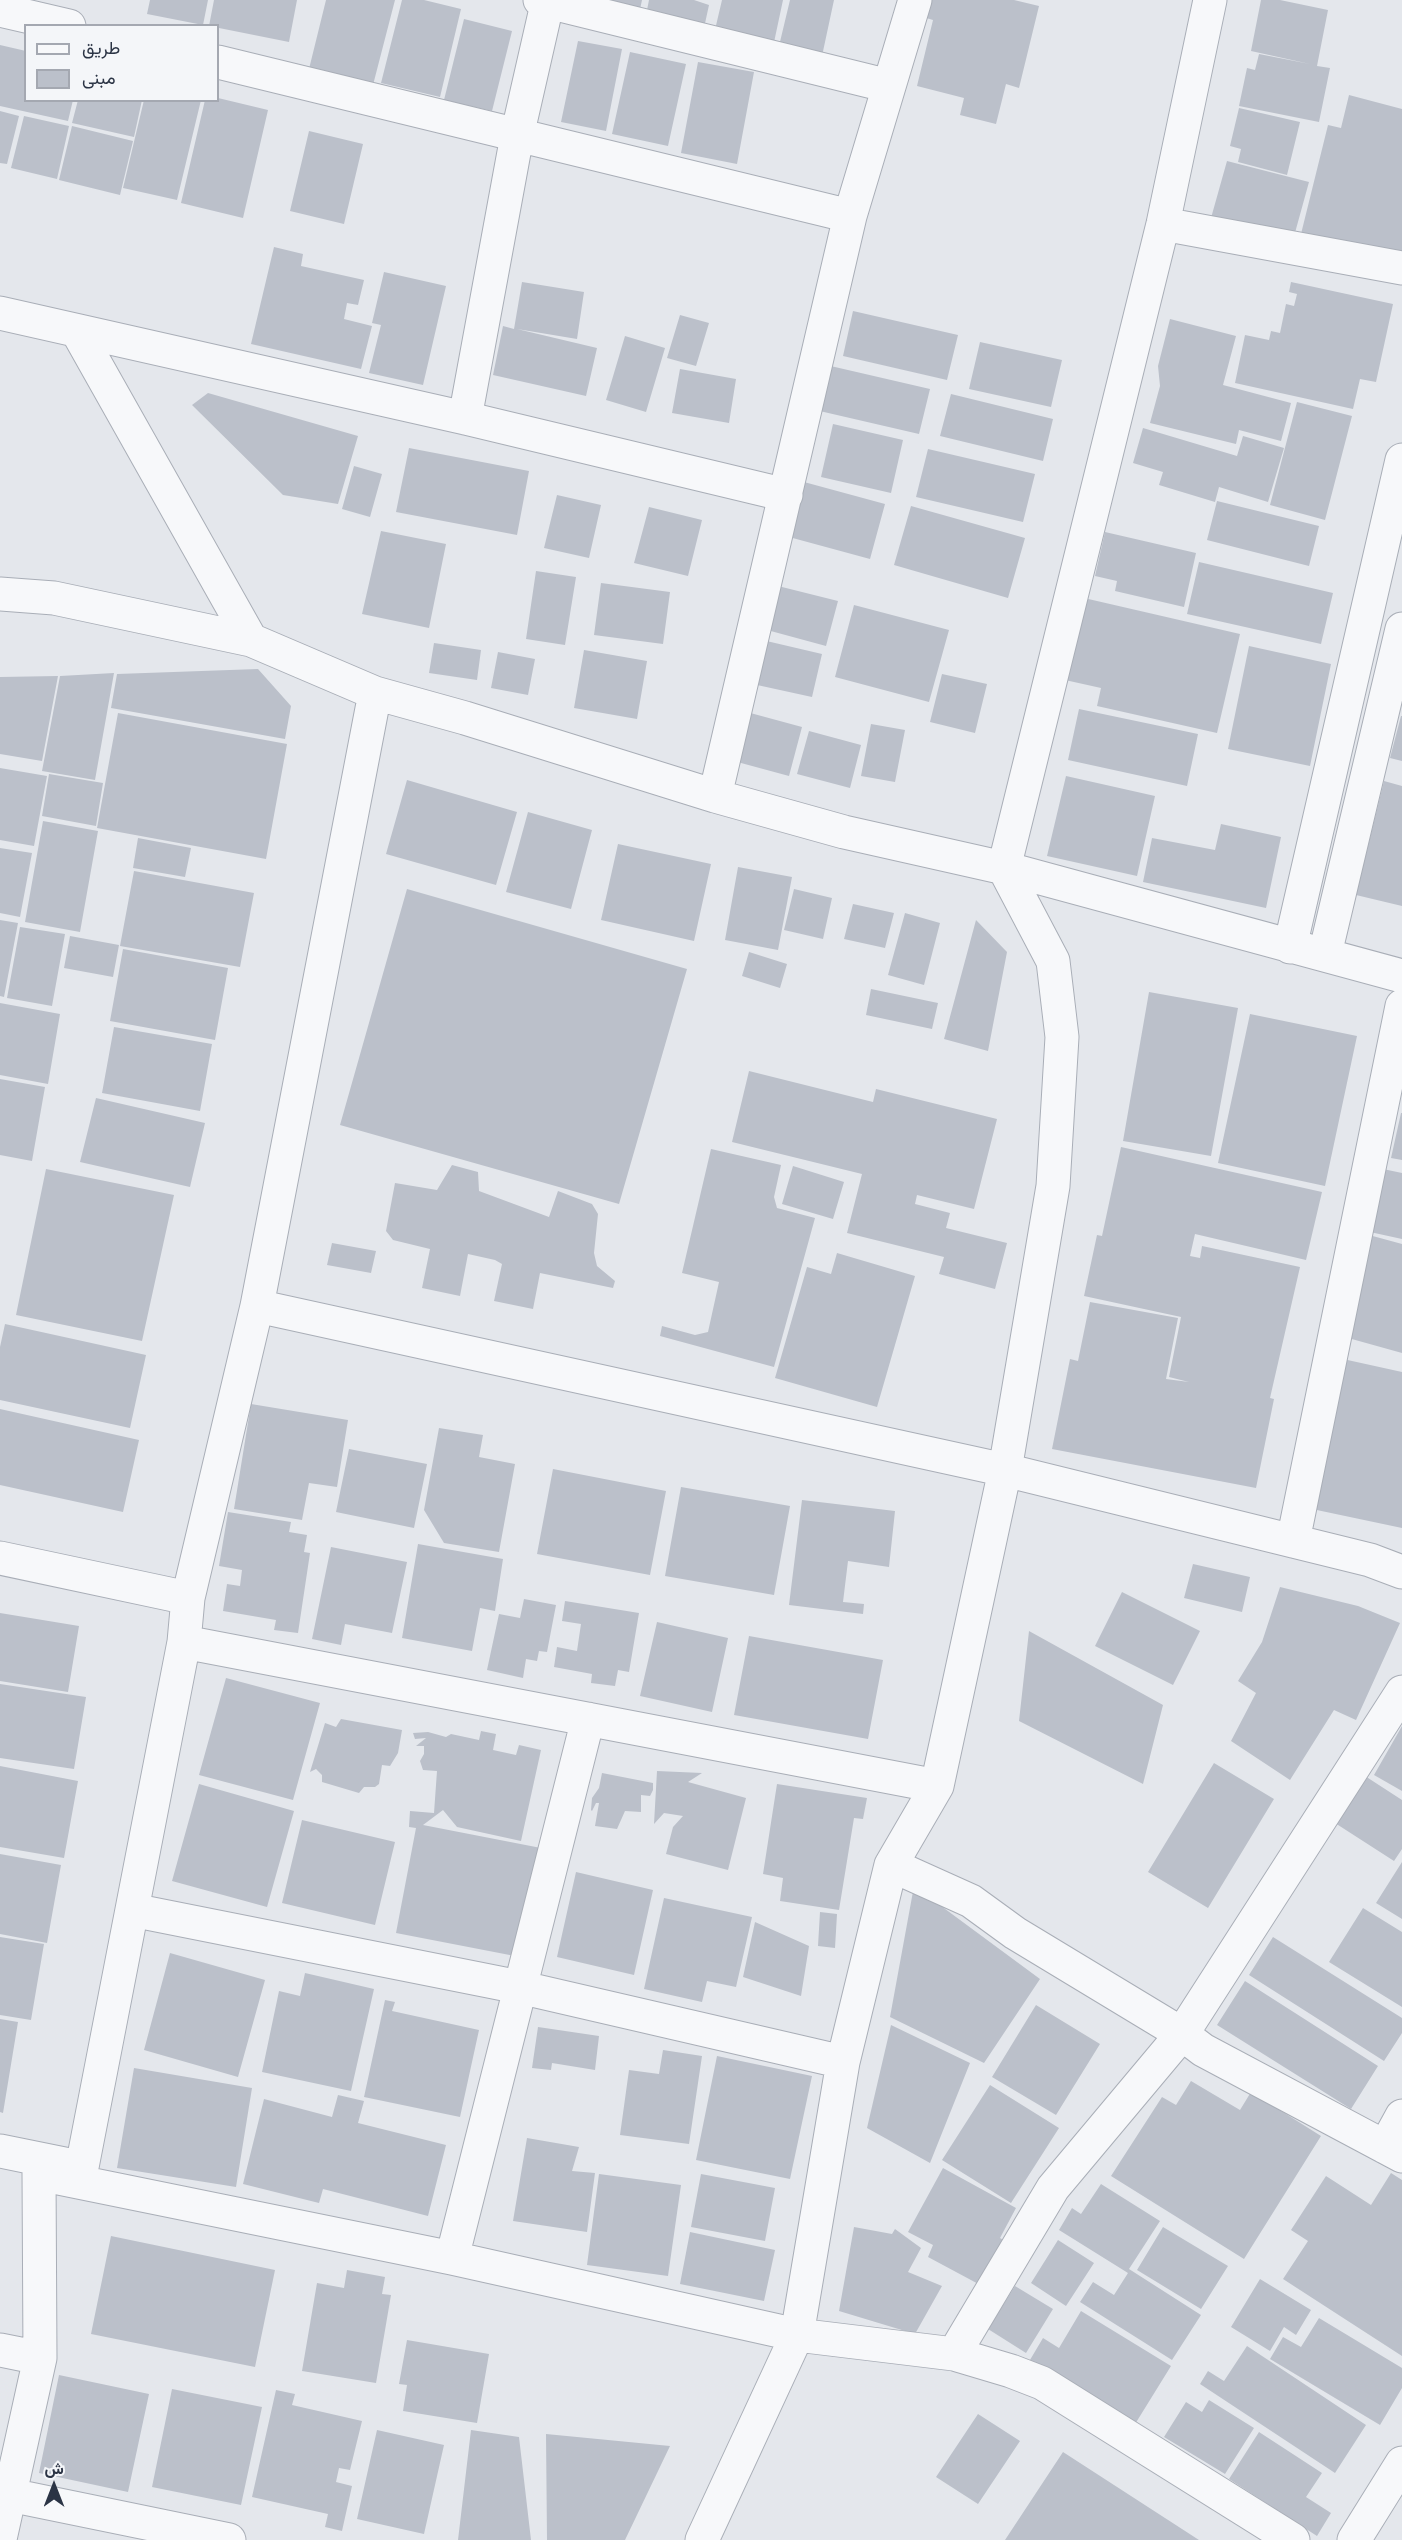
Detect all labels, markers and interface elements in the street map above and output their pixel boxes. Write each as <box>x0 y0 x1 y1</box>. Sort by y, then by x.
legend <box>24 24 219 102</box>
text: طريق <box>82 35 120 60</box>
text: مبنى <box>82 65 116 90</box>
north arrow <box>24 2456 84 2516</box>
text: ش <box>44 2457 64 2479</box>

